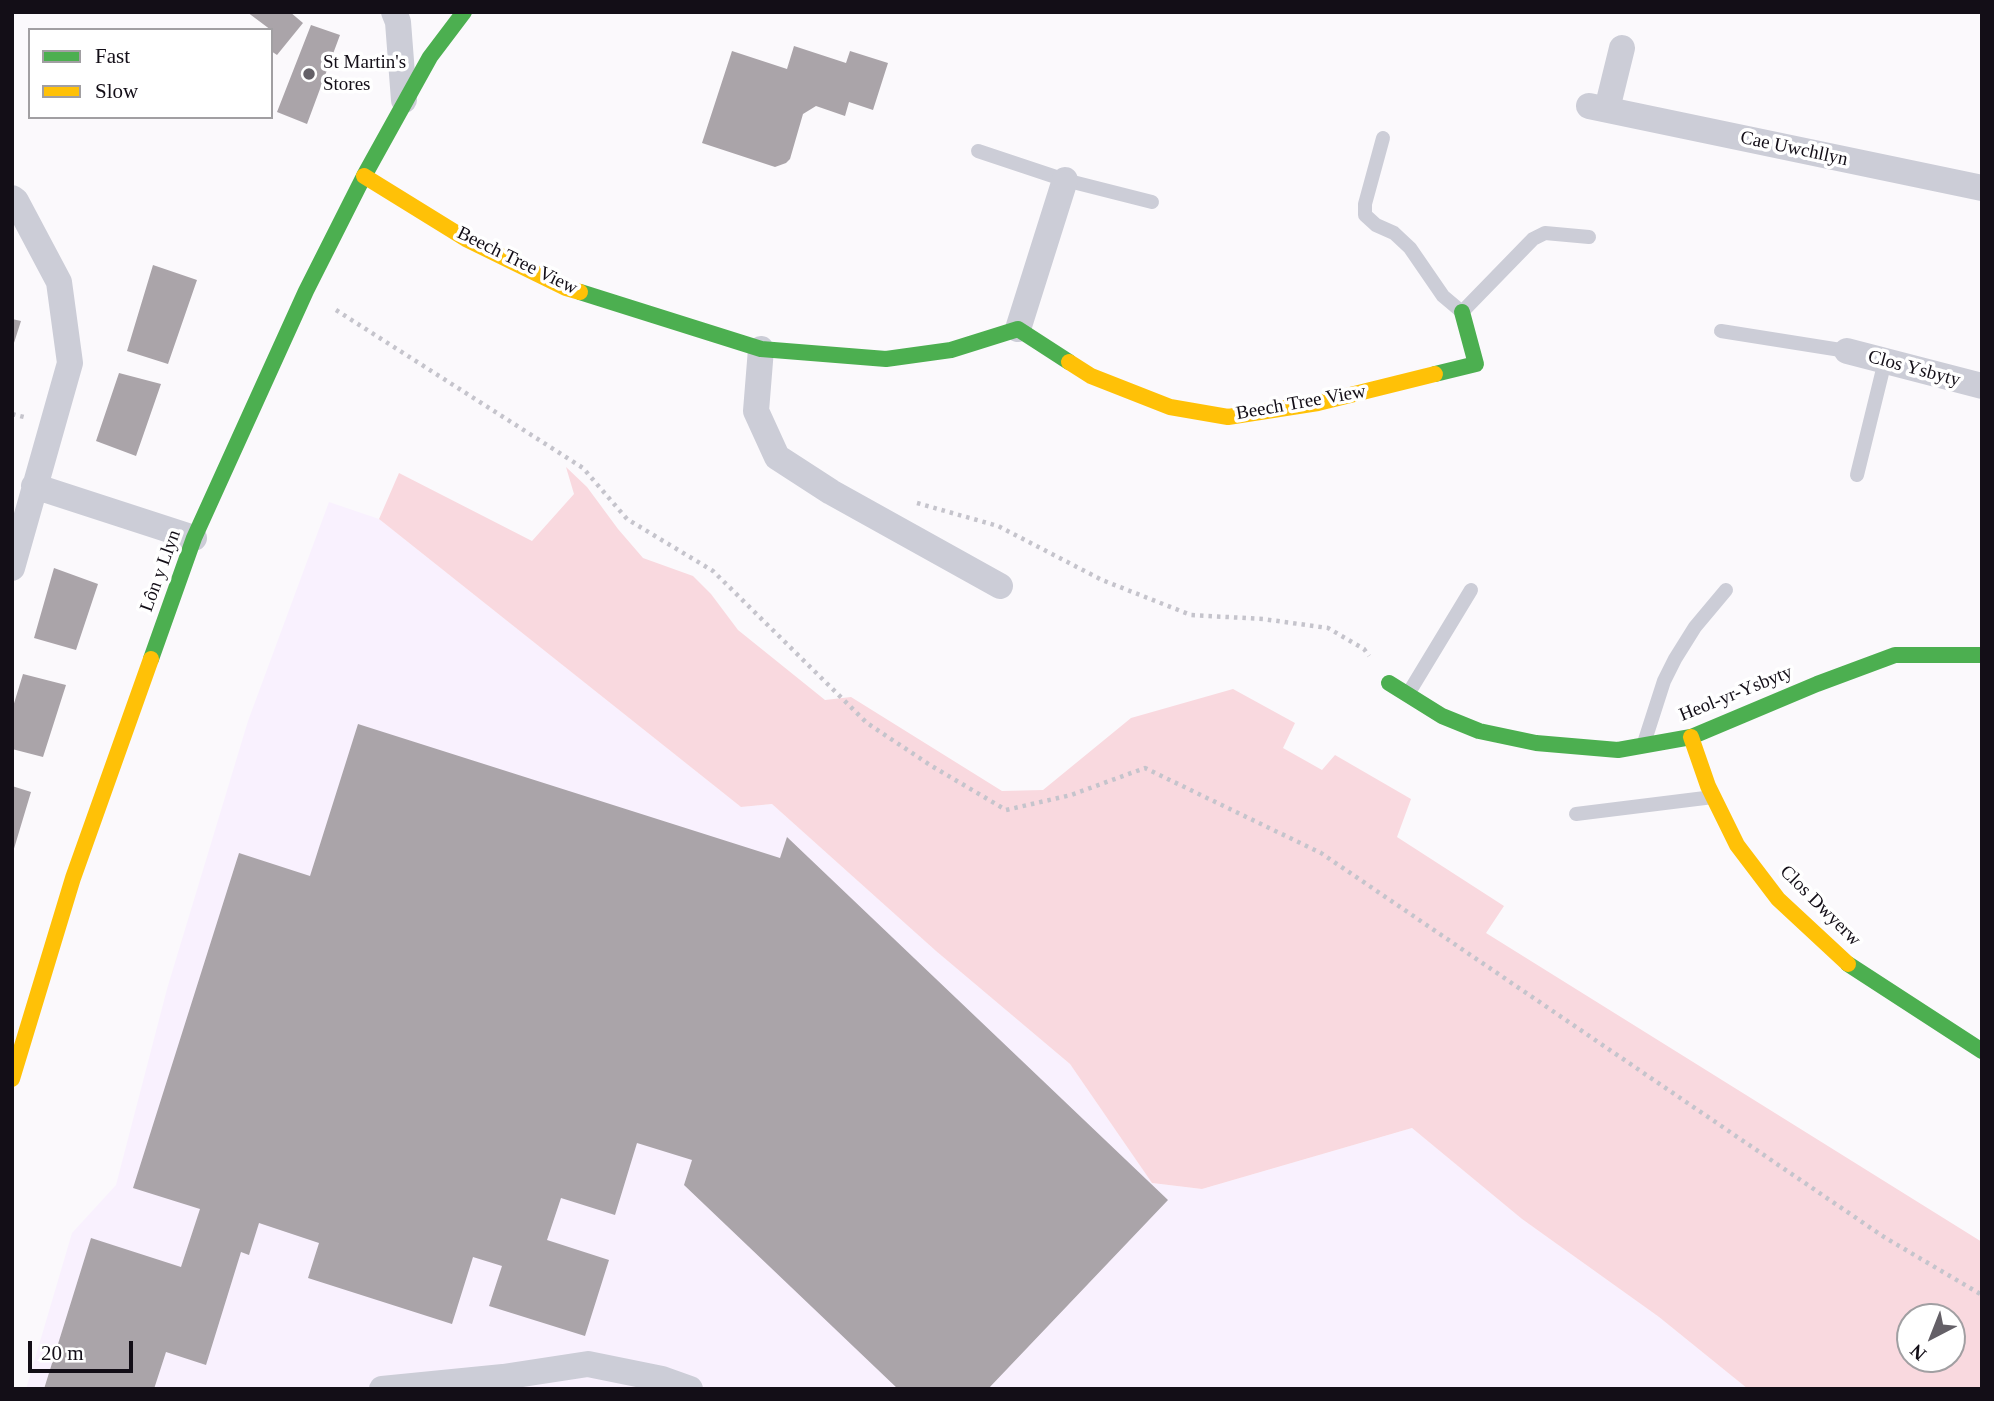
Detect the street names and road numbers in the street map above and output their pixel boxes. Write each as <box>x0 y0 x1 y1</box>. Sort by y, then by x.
street label: Cae Uwchllyn <box>1738 126 1850 172</box>
street label: Beech Tree View <box>453 222 581 300</box>
street label: Clos Ysbyty <box>1865 346 1963 392</box>
street label: Beech Tree View <box>1234 380 1368 426</box>
street label: Lôn y Llyn <box>136 527 186 615</box>
street label: Heol-yr-Ysbyty <box>1676 661 1796 727</box>
street label: Clos Dwyerw <box>1775 861 1865 951</box>

